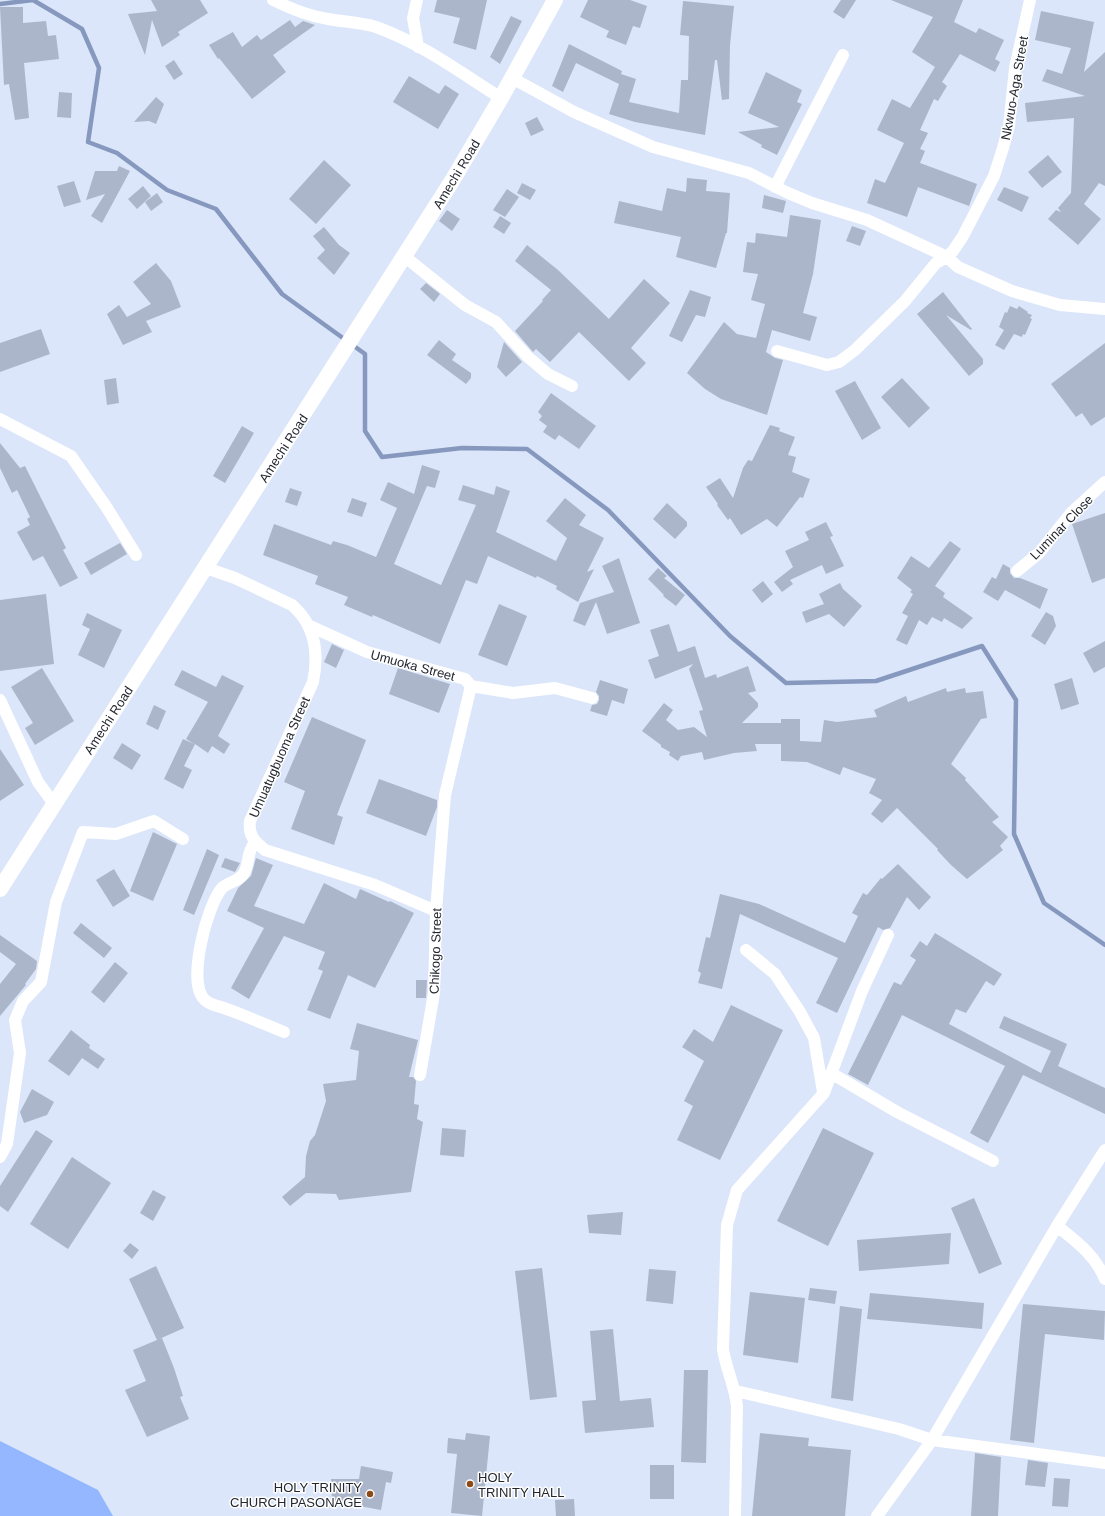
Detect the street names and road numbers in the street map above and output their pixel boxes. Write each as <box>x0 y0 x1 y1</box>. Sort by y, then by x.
street label: Nkwuo-Aga Street <box>998 34 1031 141</box>
street label: Amechi Road <box>430 137 483 212</box>
street label: Amechi Road <box>256 411 311 485</box>
street label: Luminar Close <box>1027 492 1096 563</box>
street label: Umuoka Street <box>369 647 457 684</box>
street label: Amechi Road <box>81 683 136 757</box>
street label: Umuatugbuoma Street <box>246 694 313 820</box>
street label: Chikogo Street <box>427 907 445 994</box>

